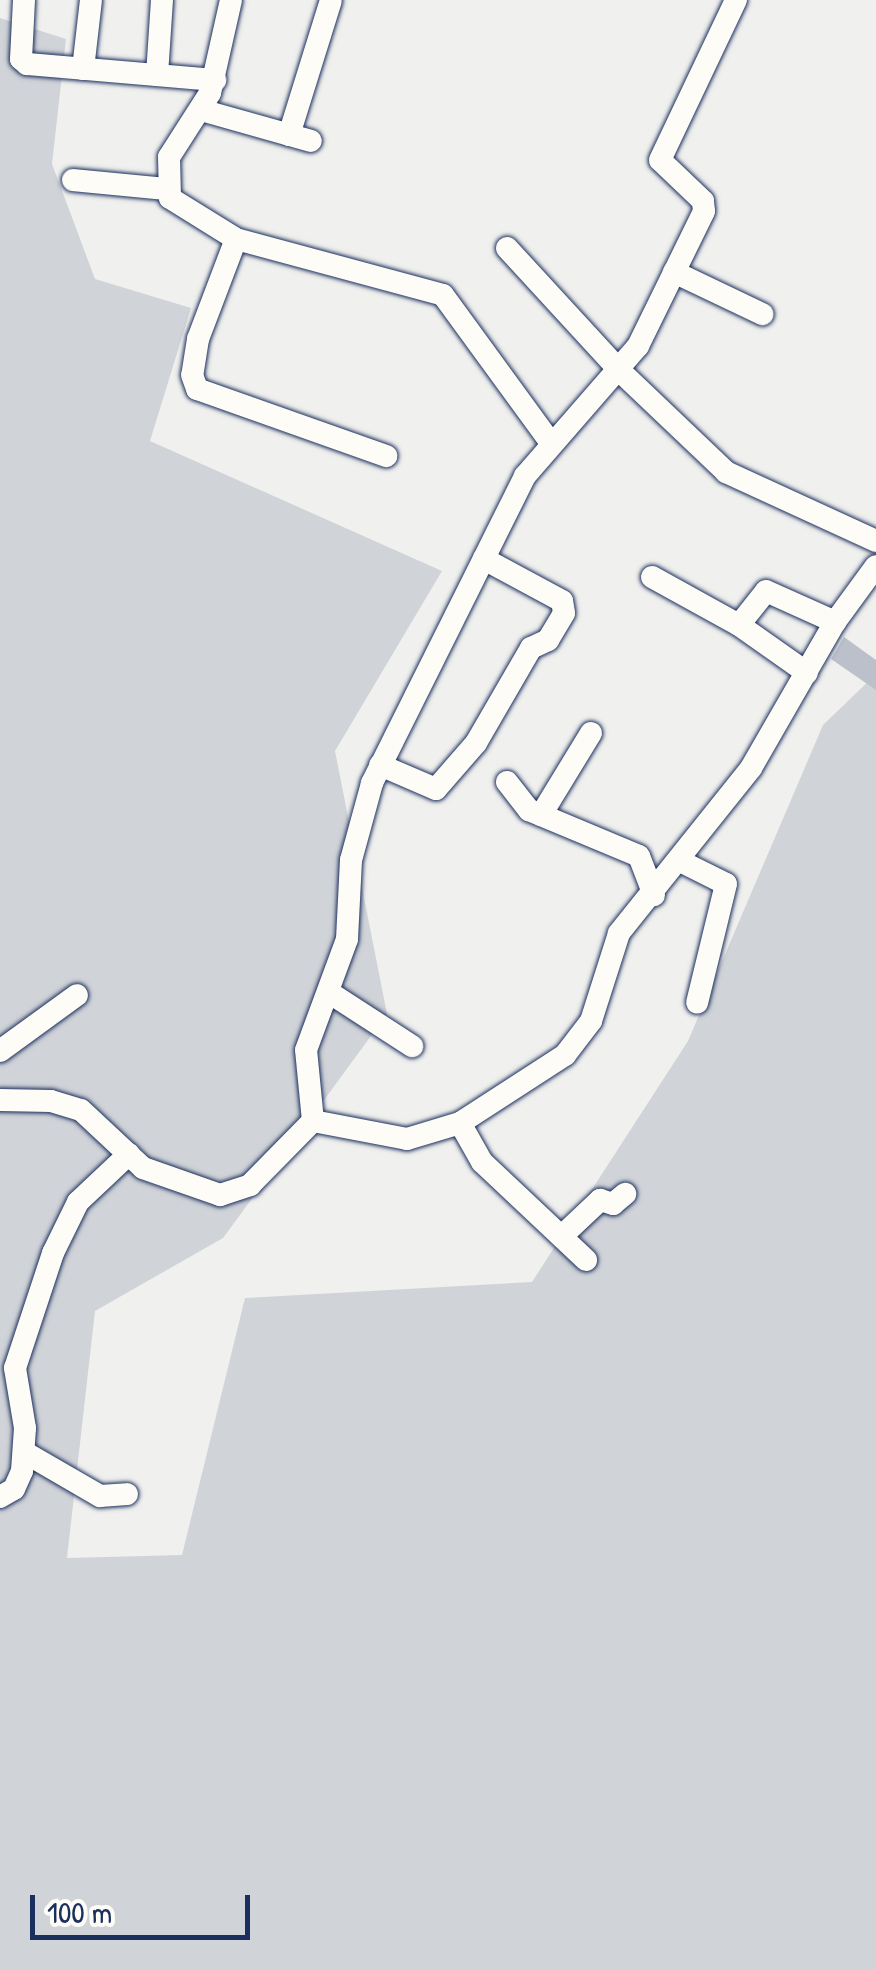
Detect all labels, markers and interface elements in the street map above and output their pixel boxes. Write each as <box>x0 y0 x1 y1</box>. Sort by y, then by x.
scale bar <box>35 1875 255 1937</box>
text: 100 m <box>47 1892 112 1932</box>

